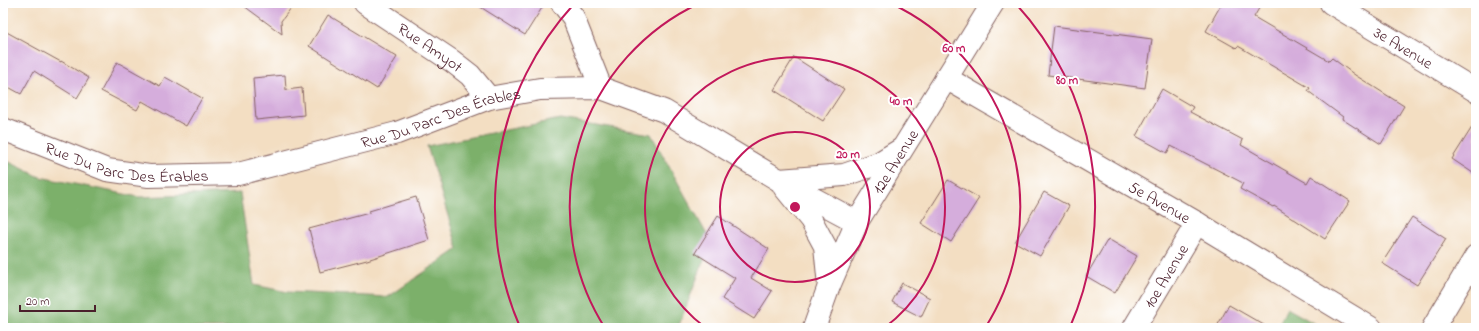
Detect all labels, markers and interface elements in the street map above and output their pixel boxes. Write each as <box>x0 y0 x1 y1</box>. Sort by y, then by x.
street label: Rue Amyot <box>392 18 468 80</box>
street label: 3e Avenue <box>1368 22 1438 77</box>
text: 60 m <box>942 40 966 58</box>
text: 80 m <box>1055 72 1079 90</box>
street label: Rue Du Parc Des Érables <box>358 83 523 156</box>
text: 40 m <box>889 93 913 111</box>
street label: 12e Avenue <box>867 125 926 199</box>
street label: Rue Du Parc Des Érables <box>41 137 209 190</box>
text: 20 m <box>835 146 860 164</box>
street label: 5e Avenue <box>1123 176 1195 231</box>
centre of rings <box>788 200 802 214</box>
street label: 10e Avenue <box>1139 239 1196 313</box>
scale bar <box>20 287 95 313</box>
text: 20 m <box>26 293 49 311</box>

